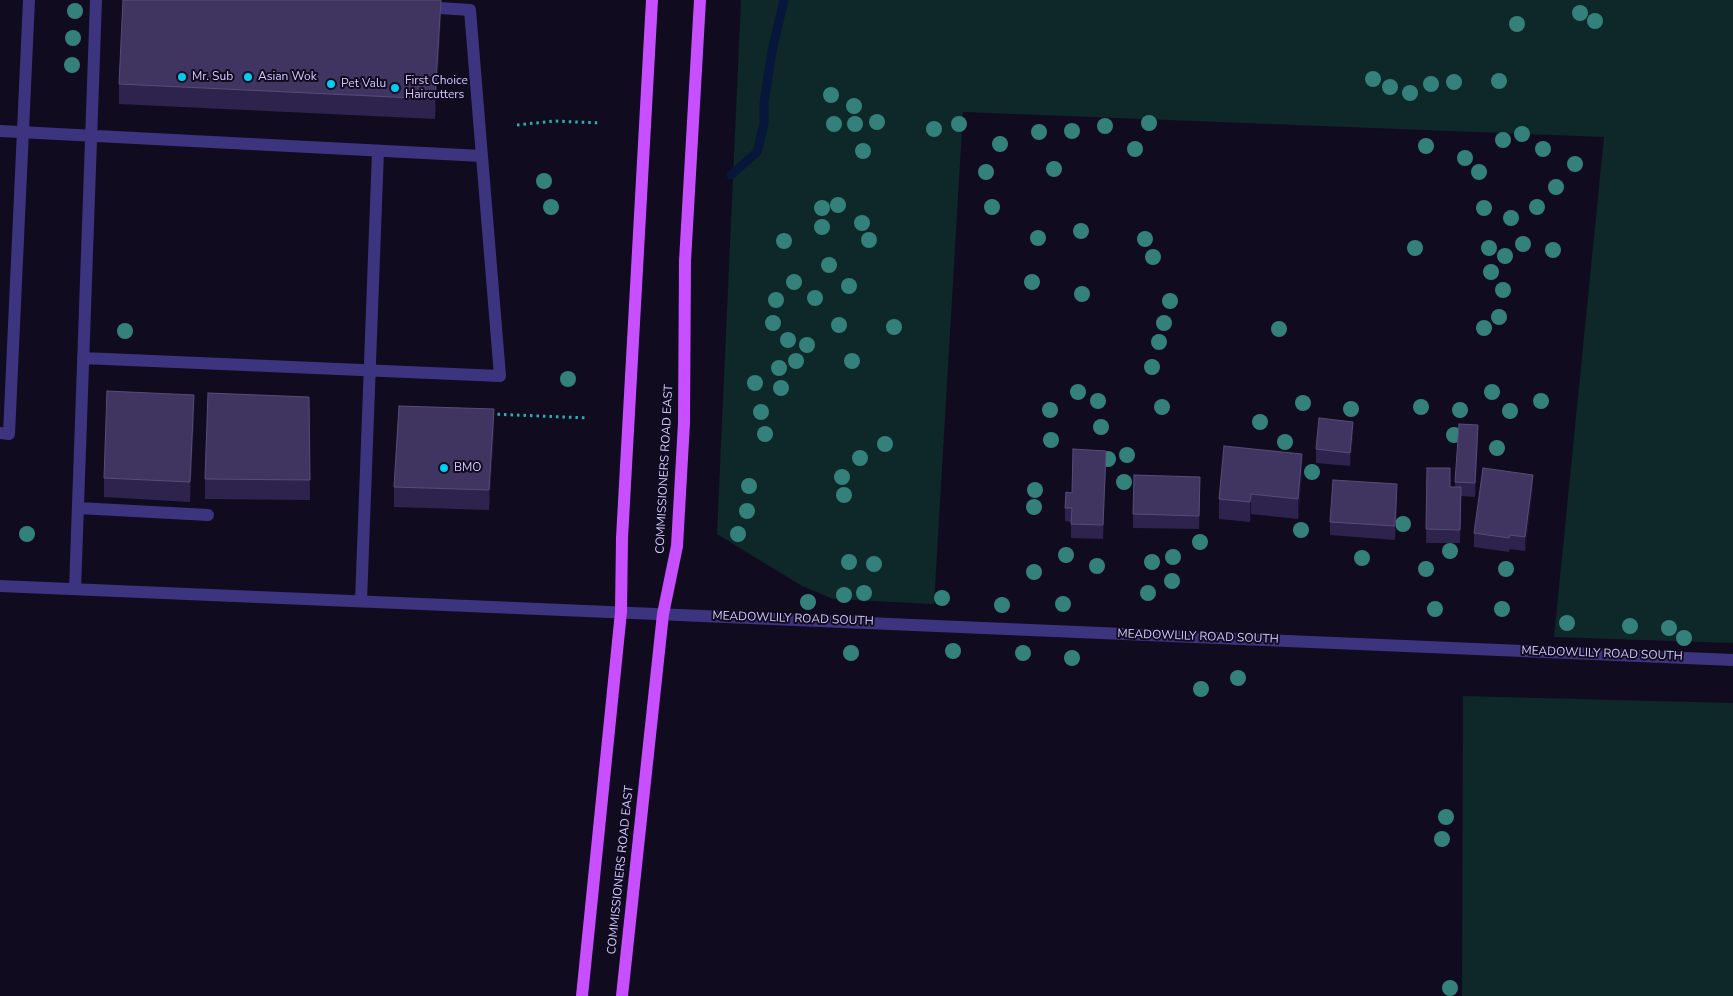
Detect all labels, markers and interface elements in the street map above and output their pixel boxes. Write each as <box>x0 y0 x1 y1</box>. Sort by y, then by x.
place label: Mr. Sub <box>192 70 233 84</box>
place label: Asian Wok <box>258 70 317 84</box>
marker: Mr. Sub <box>176 71 188 83</box>
marker: Asian Wok <box>242 71 254 83</box>
place label: First Choice Haircutters <box>405 74 468 102</box>
place label: Pet Valu <box>341 77 386 91</box>
marker: Pet Valu <box>325 78 337 90</box>
marker: First Choice Haircutters <box>389 82 401 94</box>
street label: COMMISSIONERS ROAD EAST <box>653 384 677 554</box>
place label: BMO <box>454 461 482 475</box>
marker: BMO <box>438 462 450 474</box>
street label: MEADOWLILY ROAD SOUTH <box>712 609 874 629</box>
street label: MEADOWLILY ROAD SOUTH <box>1117 627 1279 647</box>
street label: MEADOWLILY ROAD SOUTH <box>1521 644 1683 664</box>
street label: COMMISSIONERS ROAD EAST <box>605 785 637 955</box>

